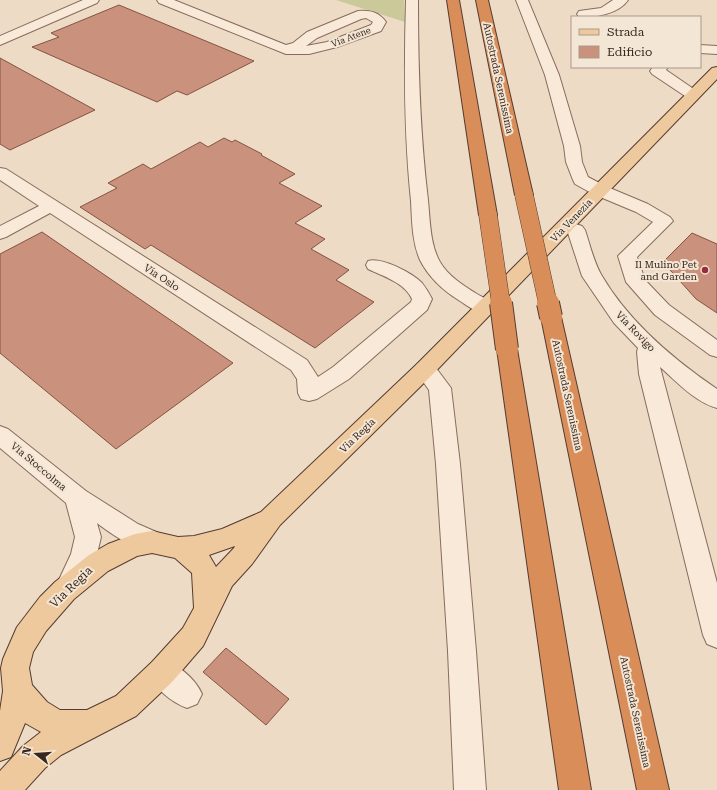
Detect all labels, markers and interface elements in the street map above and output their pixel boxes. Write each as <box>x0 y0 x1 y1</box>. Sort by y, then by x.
legend <box>571 16 701 68</box>
street label: Autostrada Serenissima <box>481 22 516 135</box>
street label: Via Atene <box>330 25 372 49</box>
text: Strada <box>607 25 645 39</box>
text: Edificio <box>607 45 652 59</box>
street label: Via Venezia <box>548 196 595 244</box>
place label: Il Mulino Pet and Garden <box>635 259 698 282</box>
street label: Via Oslo <box>142 262 182 293</box>
marker: Il Mulino Pet and Garden <box>700 265 710 275</box>
street label: Via Rovigo <box>614 309 657 354</box>
street label: Autostrada Serenissima <box>550 339 585 452</box>
street label: Via Regia <box>337 415 378 455</box>
street label: Via Stoccolma <box>9 440 69 493</box>
street label: Via Regia <box>47 563 95 611</box>
street label: Autostrada Serenissima <box>618 656 653 769</box>
north arrow <box>16 734 56 774</box>
text: N <box>19 745 35 757</box>

